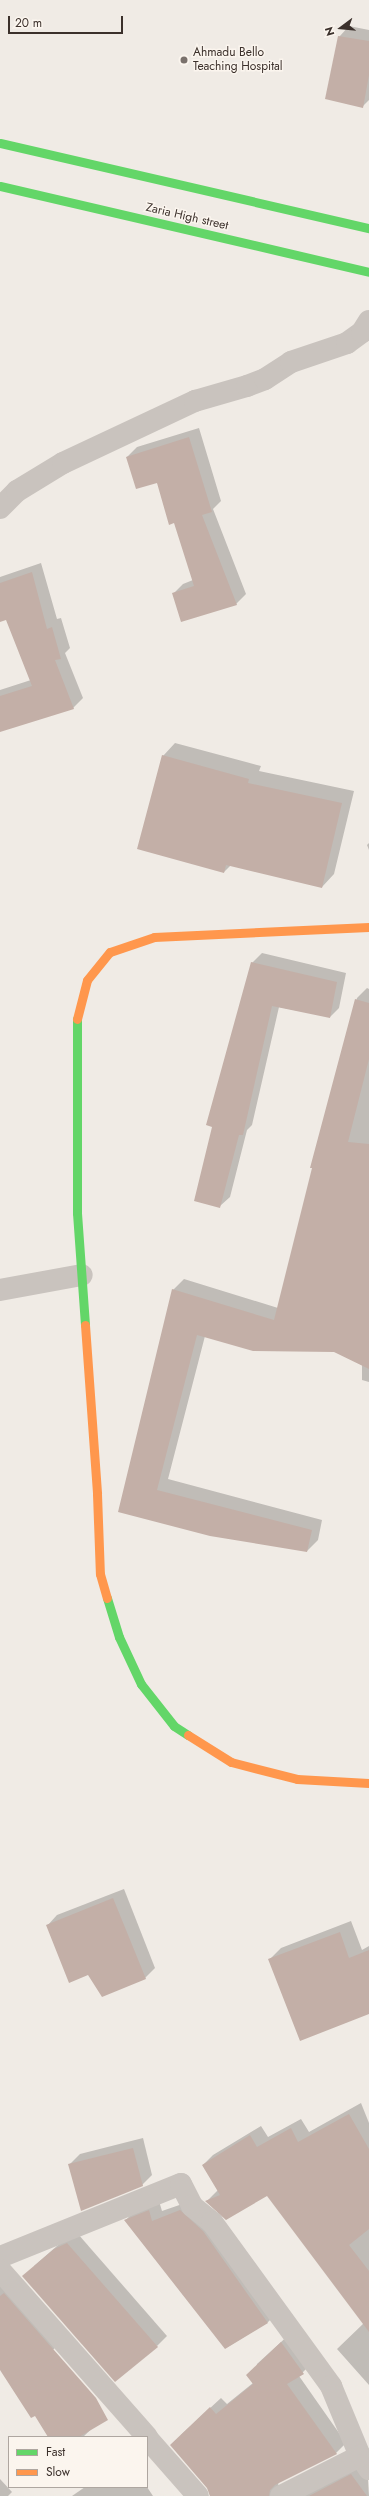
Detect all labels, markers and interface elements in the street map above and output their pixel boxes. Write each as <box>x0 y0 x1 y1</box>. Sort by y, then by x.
scale bar <box>10 8 125 34</box>
north arrow <box>321 8 361 48</box>
text: 20 m <box>15 14 42 32</box>
text: N <box>321 25 338 38</box>
place label: Ahmadu Bello Teaching Hospital <box>193 46 283 74</box>
marker: Ahmadu Bello Teaching Hospital <box>178 54 190 66</box>
street label: Zaria High street <box>144 201 230 233</box>
legend <box>8 2436 148 2488</box>
text: Fast <box>46 2443 65 2461</box>
text: Slow <box>46 2463 70 2481</box>

